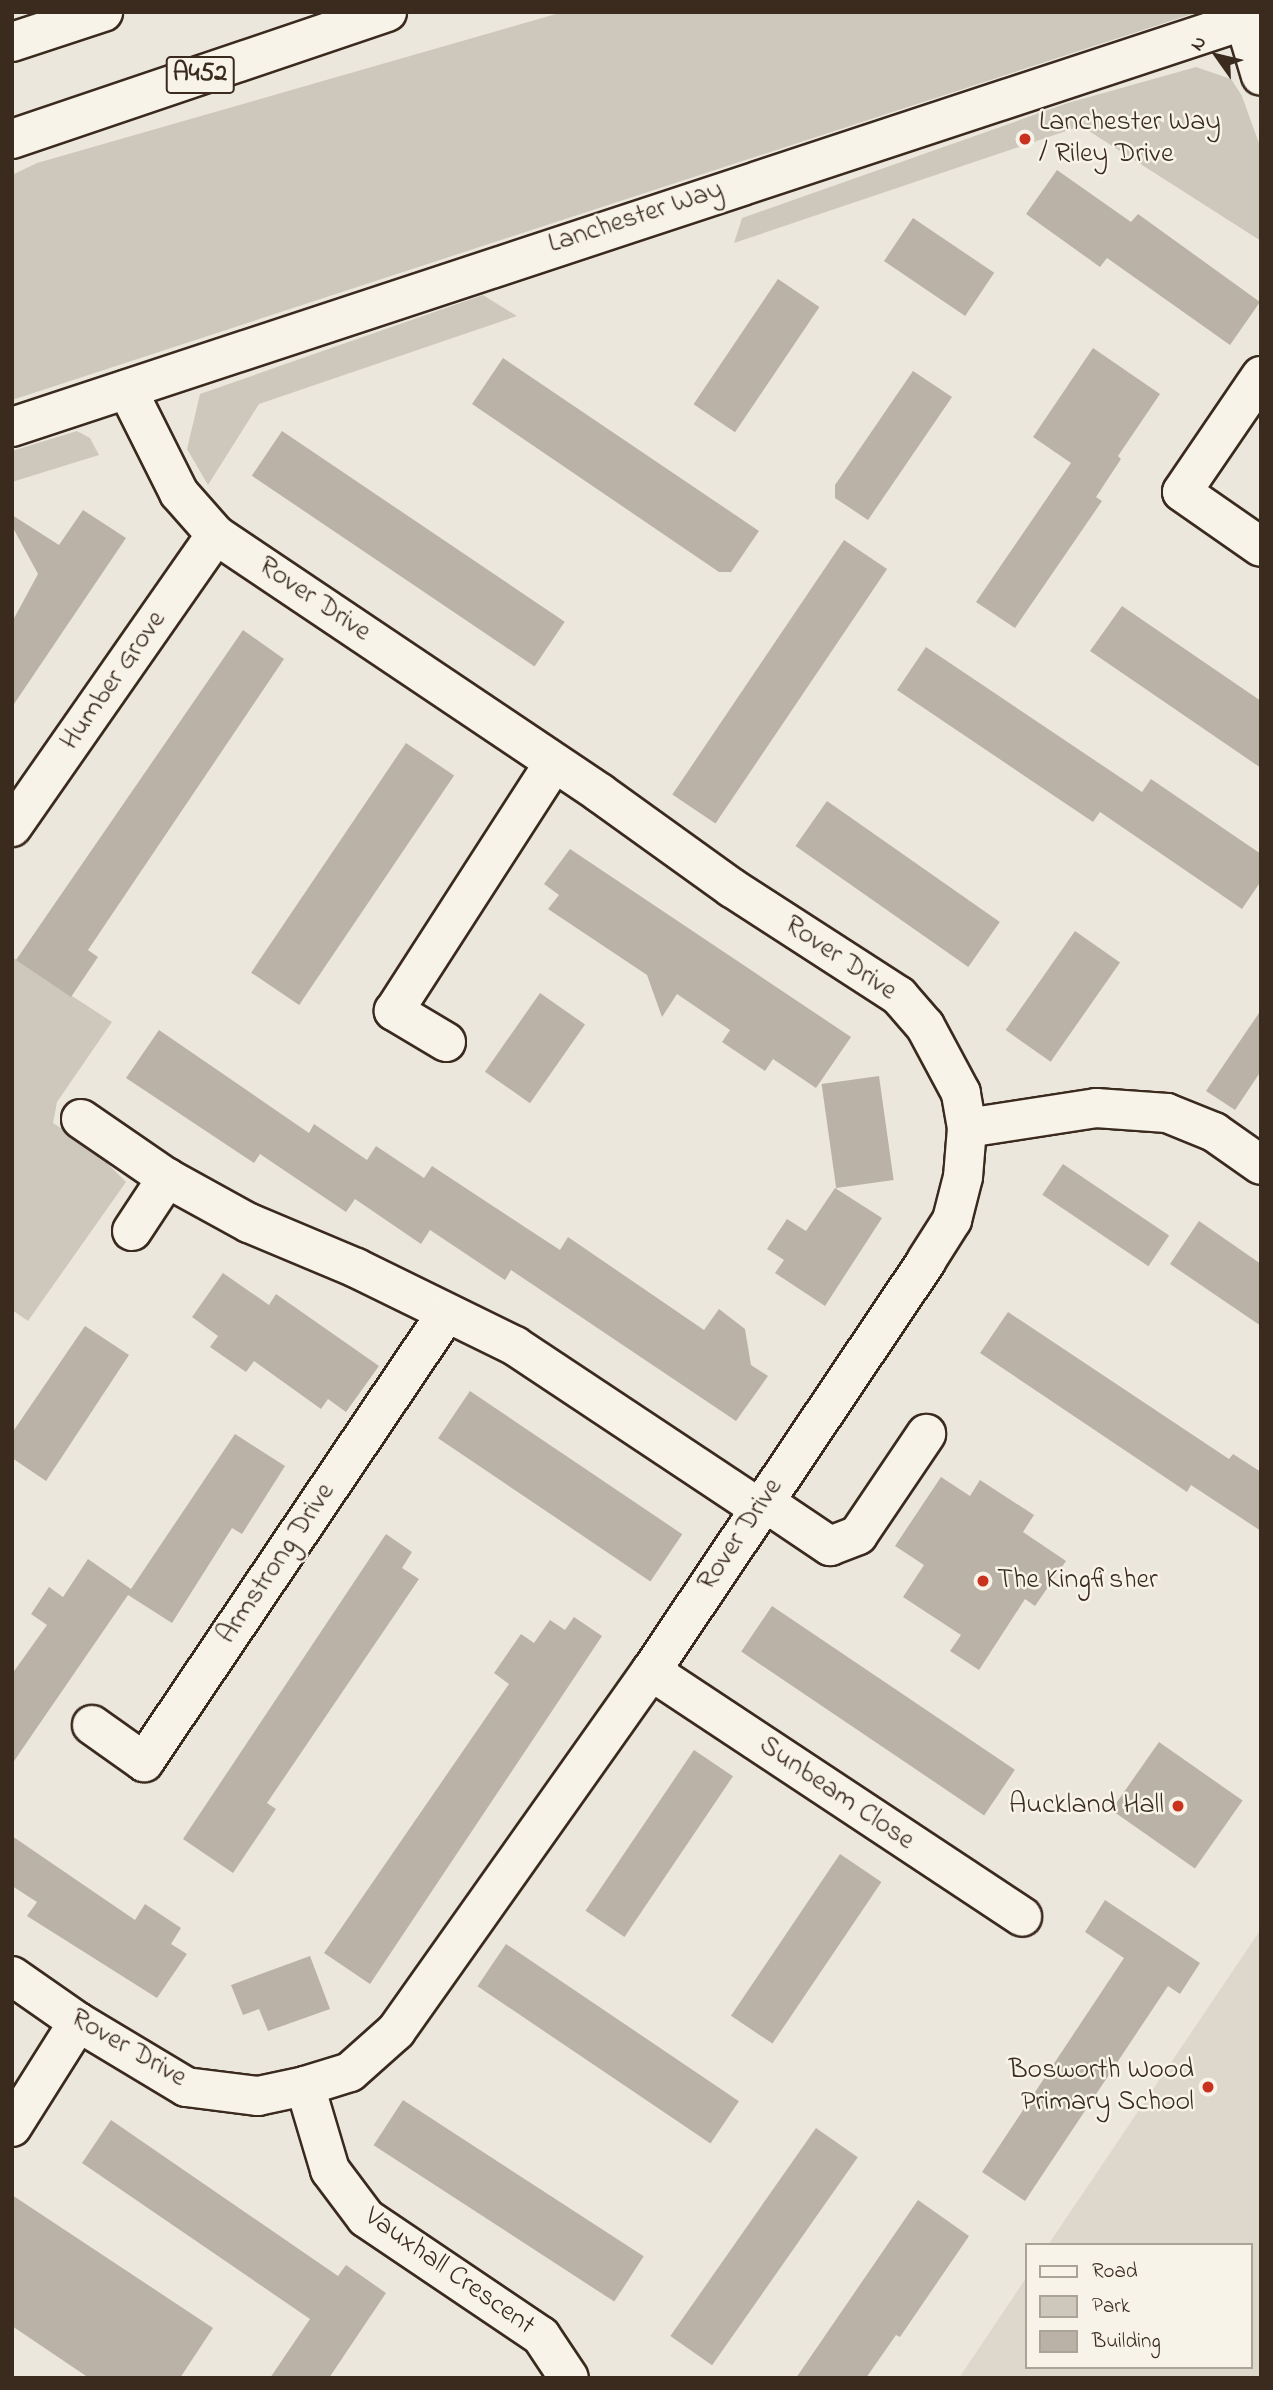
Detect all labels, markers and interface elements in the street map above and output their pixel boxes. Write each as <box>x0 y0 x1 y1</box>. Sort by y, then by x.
north arrow <box>1182 21 1252 91</box>
text: N <box>1184 31 1214 57</box>
road number: A452 <box>165 52 235 97</box>
place label: Lanchester Way / Riley Drive <box>1039 106 1221 172</box>
marker: Lanchester Way / Riley Drive <box>1017 131 1033 147</box>
street label: Lanchester Way <box>544 174 728 262</box>
street label: Rover Drive <box>251 550 377 650</box>
street label: Humber Grove <box>54 605 174 757</box>
street label: Rover Drive <box>777 909 903 1009</box>
street label: Rover Drive <box>691 1472 791 1598</box>
street label: Armstrong Drive <box>211 1477 343 1651</box>
place label: The Kingfisher <box>997 1564 1158 1598</box>
marker: The Kingfisher <box>975 1573 991 1589</box>
street label: Sunbeam Close <box>752 1730 920 1858</box>
place label: Auckland Hall <box>1009 1789 1164 1823</box>
marker: Auckland Hall <box>1170 1798 1186 1814</box>
street label: Rover Drive <box>64 2002 192 2096</box>
place label: Bosworth Wood Primary School <box>1009 2054 1194 2120</box>
marker: Bosworth Wood Primary School <box>1200 2079 1216 2095</box>
street label: Vauxhall Crescent <box>357 2201 541 2343</box>
legend <box>1024 2243 1252 2369</box>
text: Road <box>1092 2257 1138 2287</box>
text: Park <box>1092 2292 1130 2322</box>
text: Building <box>1092 2327 1161 2357</box>

